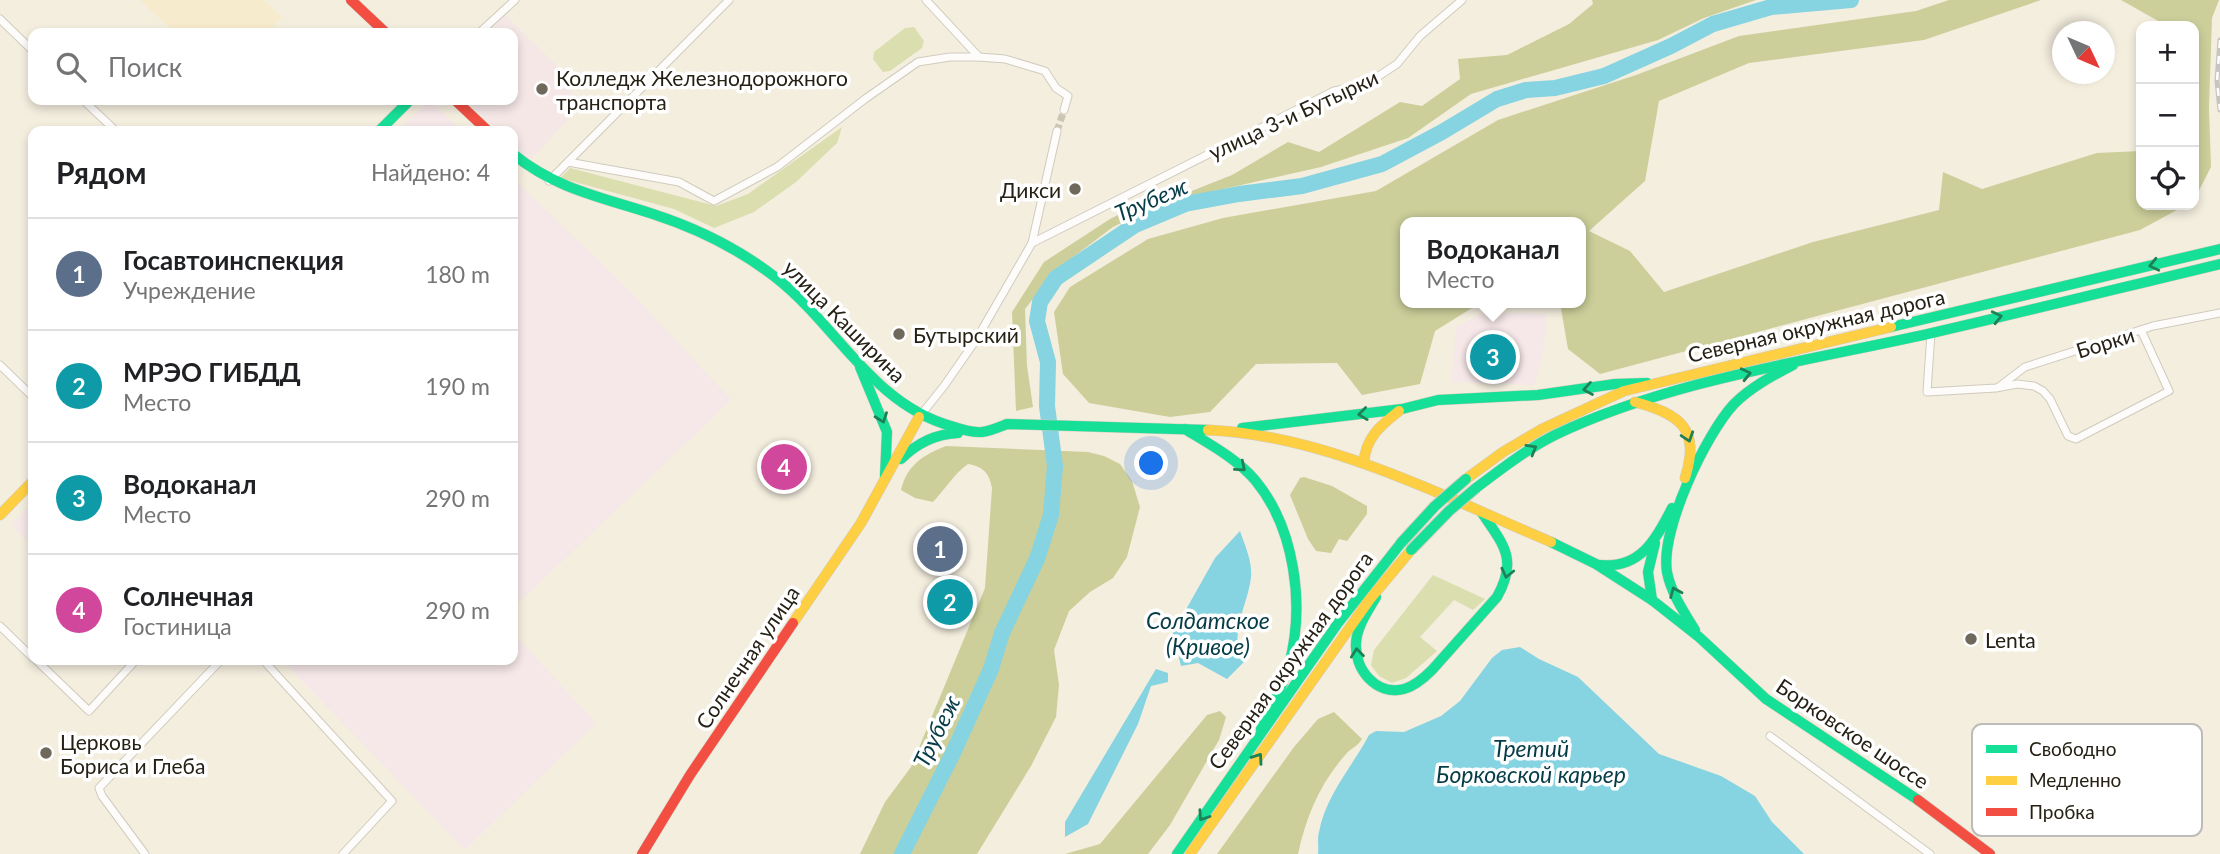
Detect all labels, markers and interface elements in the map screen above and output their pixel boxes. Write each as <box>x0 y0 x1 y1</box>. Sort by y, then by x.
north arrow <box>2052 21 2115 84</box>
map controls <box>2136 21 2199 210</box>
button: + <box>2136 21 2199 84</box>
search box <box>28 28 518 105</box>
icon: search <box>52 48 90 86</box>
text: Поиск <box>108 51 182 83</box>
street label: улица 3-и Бутырки <box>1204 64 1382 164</box>
place label: Колледж Железнодорожного транспорта <box>556 65 848 114</box>
marker: Колледж Железнодорожного транспорта <box>534 81 550 97</box>
button: − <box>2136 84 2199 147</box>
button: locate <box>2136 147 2199 210</box>
text: Рядом <box>56 154 146 190</box>
text: Найдено: 4 <box>371 158 490 186</box>
water label: Трубеж <box>1110 171 1192 227</box>
place label: Дикси <box>1000 177 1061 202</box>
marker: Дикси <box>1067 181 1083 197</box>
popup <box>1400 217 1586 308</box>
text: Водоканал <box>1426 233 1560 265</box>
text: Госавтоинспекция <box>123 244 344 276</box>
street label: улица Каширина <box>779 255 911 387</box>
one-way arrow <box>2148 256 2160 271</box>
text: 1 <box>72 260 86 288</box>
text: 180 m <box>425 260 490 288</box>
text: Место <box>1426 265 1495 293</box>
text: Учреждение <box>123 276 256 304</box>
street label: Северная окружная дорога <box>1685 283 1947 367</box>
one-way arrow <box>1991 311 2003 325</box>
street label: Борки <box>2073 321 2137 363</box>
place label: Бутырский <box>913 322 1019 347</box>
marker: Бутырский <box>891 326 907 342</box>
pin: 3 <box>1470 331 1516 383</box>
text: МРЭО ГИБДД <box>123 356 301 388</box>
one-way arrow <box>1740 368 1752 382</box>
text: 2 <box>72 372 86 400</box>
text: 190 m <box>425 372 490 400</box>
one-way arrow <box>1582 381 1594 396</box>
text: Место <box>123 388 191 416</box>
one-way arrow <box>1357 407 1368 422</box>
one-way arrow <box>874 411 888 423</box>
one-way arrow <box>1679 430 1694 442</box>
pin: 4 <box>761 441 807 493</box>
one-way arrow <box>1525 444 1538 457</box>
your location <box>1134 446 1168 480</box>
one-way arrow <box>1232 459 1245 471</box>
text: Водоканал <box>123 468 257 500</box>
text: 3 <box>72 484 86 512</box>
text: 290 m <box>425 484 490 512</box>
text: Место <box>123 500 191 528</box>
pin: 1 <box>917 523 963 575</box>
street label: Северная окружная дорога <box>1203 546 1377 774</box>
one-way arrow <box>1501 567 1516 579</box>
pin: 2 <box>927 576 973 628</box>
text: Солнечная <box>123 580 254 612</box>
street label: Солнечная улица <box>690 581 804 733</box>
one-way arrow <box>1669 587 1683 599</box>
text: 4 <box>72 596 86 624</box>
text: 290 m <box>425 596 490 624</box>
water label: Солдатское (Кривое) <box>1146 606 1270 660</box>
text: Гостиница <box>123 612 232 640</box>
place label: Lenta <box>1985 627 2036 652</box>
marker: Lenta <box>1963 631 1979 647</box>
one-way arrow <box>1350 647 1365 658</box>
street label: Борковское шоссе <box>1772 673 1934 793</box>
water label: Трубеж <box>907 690 965 772</box>
legend <box>1972 724 2202 836</box>
place label: Церковь Бориса и Глеба <box>60 729 205 778</box>
water label: Третий Борковской карьер <box>1436 734 1626 788</box>
text: Свободно <box>2029 737 2117 760</box>
marker: Церковь Бориса и Глеба <box>38 745 54 761</box>
one-way arrow <box>1250 753 1262 766</box>
text: Медленно <box>2029 768 2121 791</box>
text: Пробка <box>2029 800 2095 823</box>
one-way arrow <box>1198 808 1211 821</box>

